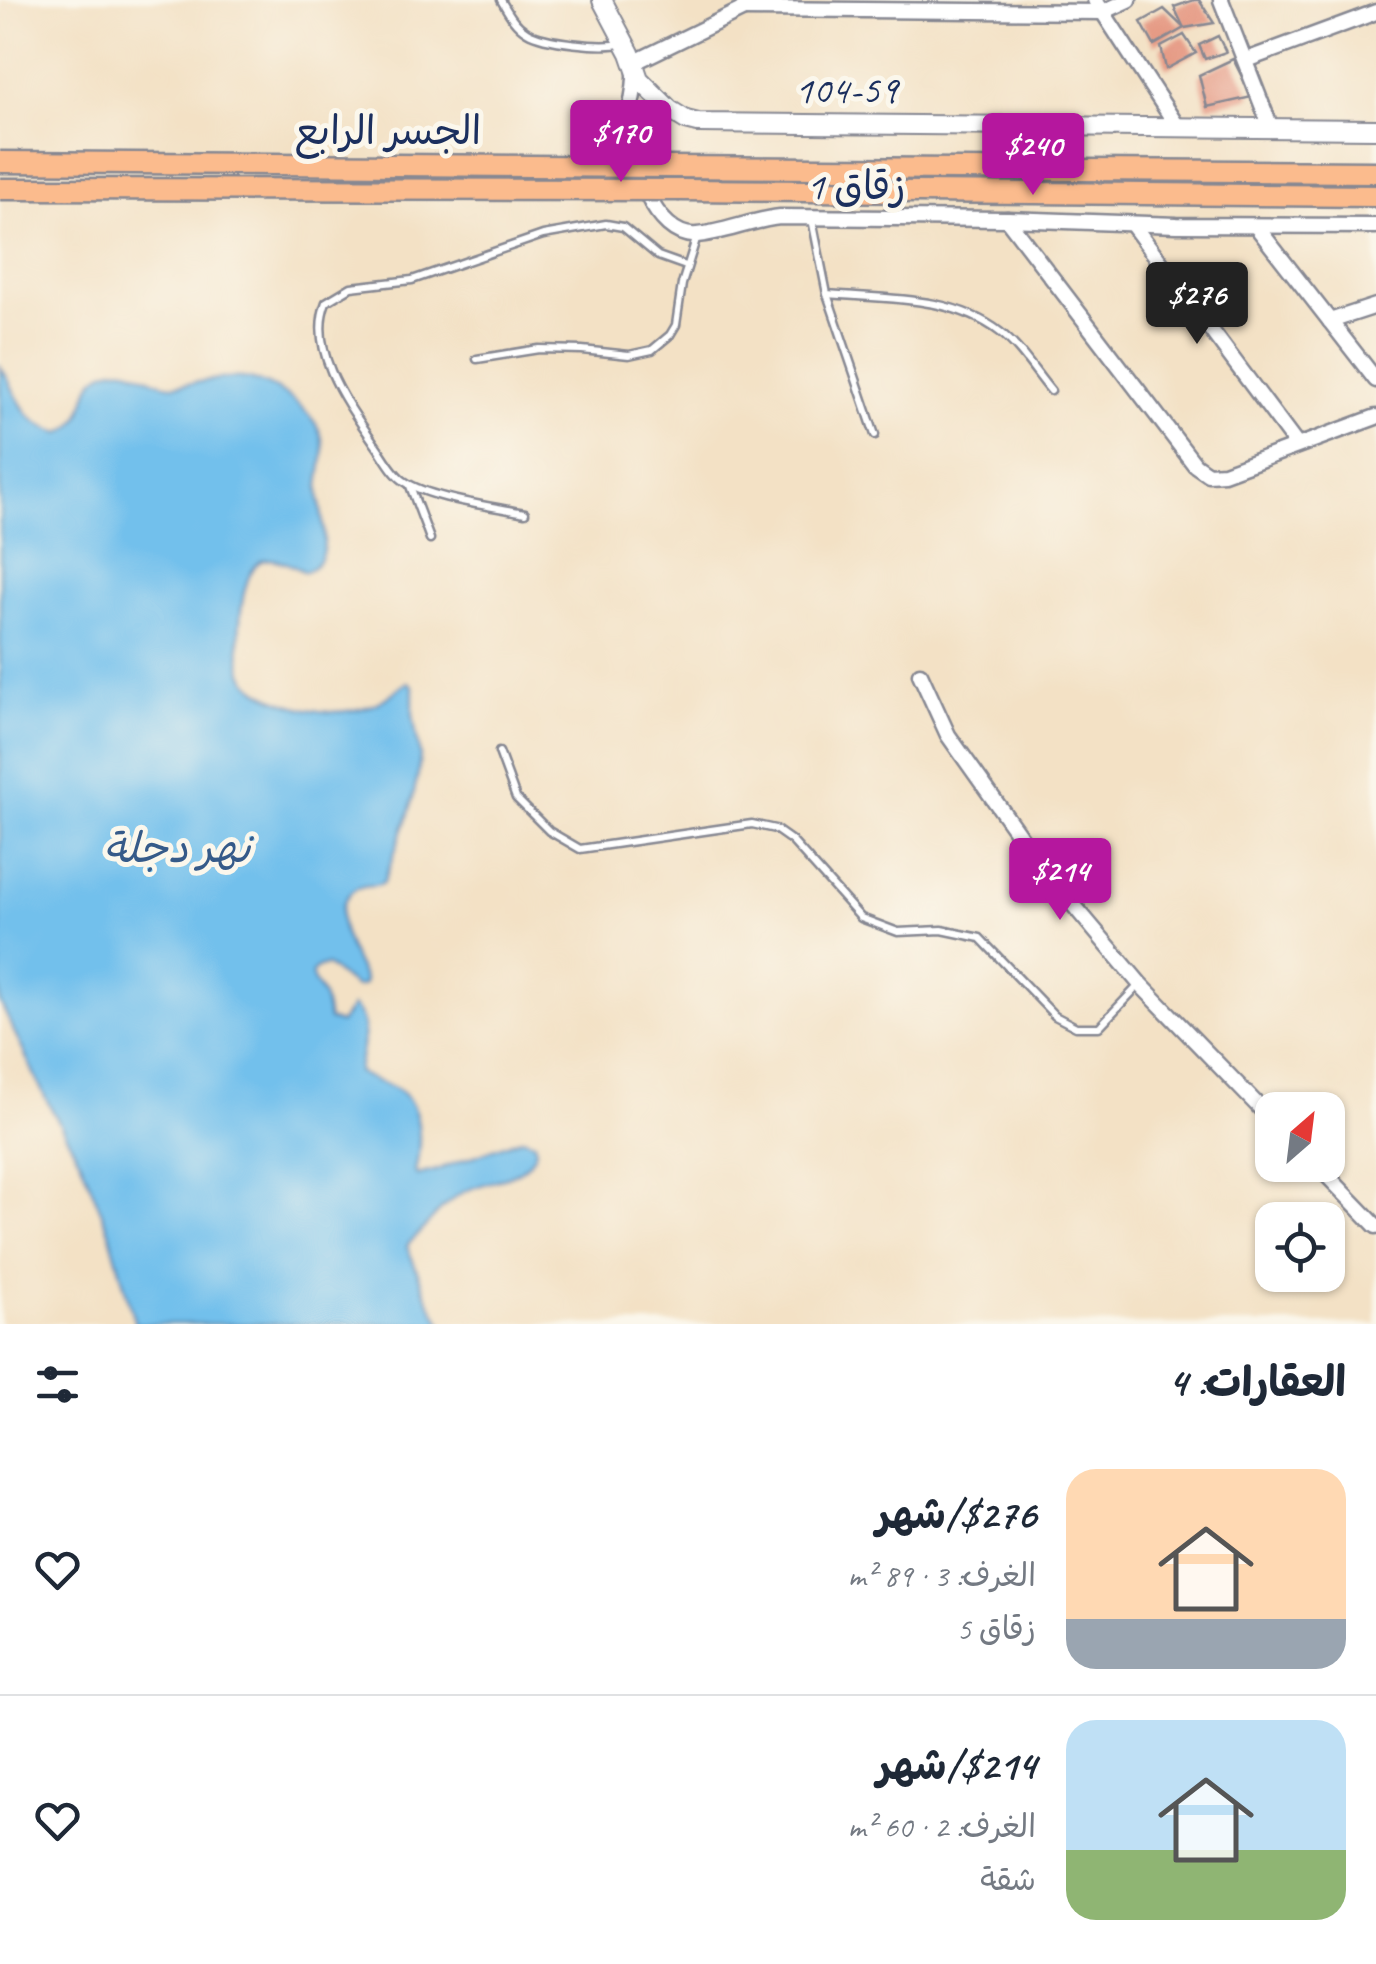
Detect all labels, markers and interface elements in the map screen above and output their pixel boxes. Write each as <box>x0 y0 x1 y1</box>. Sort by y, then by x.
street label: 104-59 <box>794 65 901 115</box>
pin: $170 <box>562 100 680 185</box>
street label: الجسر الرابع <box>295 106 481 159</box>
text: $170 <box>592 112 650 153</box>
pin: $240 <box>974 113 1092 198</box>
text: $240 <box>1004 125 1062 166</box>
street label: زقاق 1 <box>806 161 906 211</box>
pin: $276 <box>1138 262 1256 347</box>
text: $276 <box>1168 274 1226 315</box>
water label: نهر دجلة <box>104 822 255 875</box>
pin: $214 <box>1001 838 1119 923</box>
text: $214 <box>1031 850 1089 891</box>
north arrow <box>1255 1092 1345 1182</box>
map controls <box>1255 1092 1345 1292</box>
button: locate <box>1255 1202 1345 1292</box>
text: العقارات: 4 <box>1168 1356 1346 1409</box>
icon: filters <box>30 1357 85 1412</box>
text: $276/شهر <box>876 1488 1036 1541</box>
icon: home <box>1146 1509 1266 1629</box>
icon: heart <box>30 1542 85 1597</box>
text: الغرف: 3 · 89 m² <box>848 1555 1036 1596</box>
text: زقاق 5 <box>957 1608 1036 1649</box>
text: $214/شهر <box>877 1739 1036 1792</box>
icon: home <box>1146 1760 1266 1880</box>
icon: heart <box>30 1793 85 1848</box>
text: الغرف: 2 · 60 m² <box>848 1806 1036 1847</box>
text: شقة <box>980 1859 1036 1900</box>

